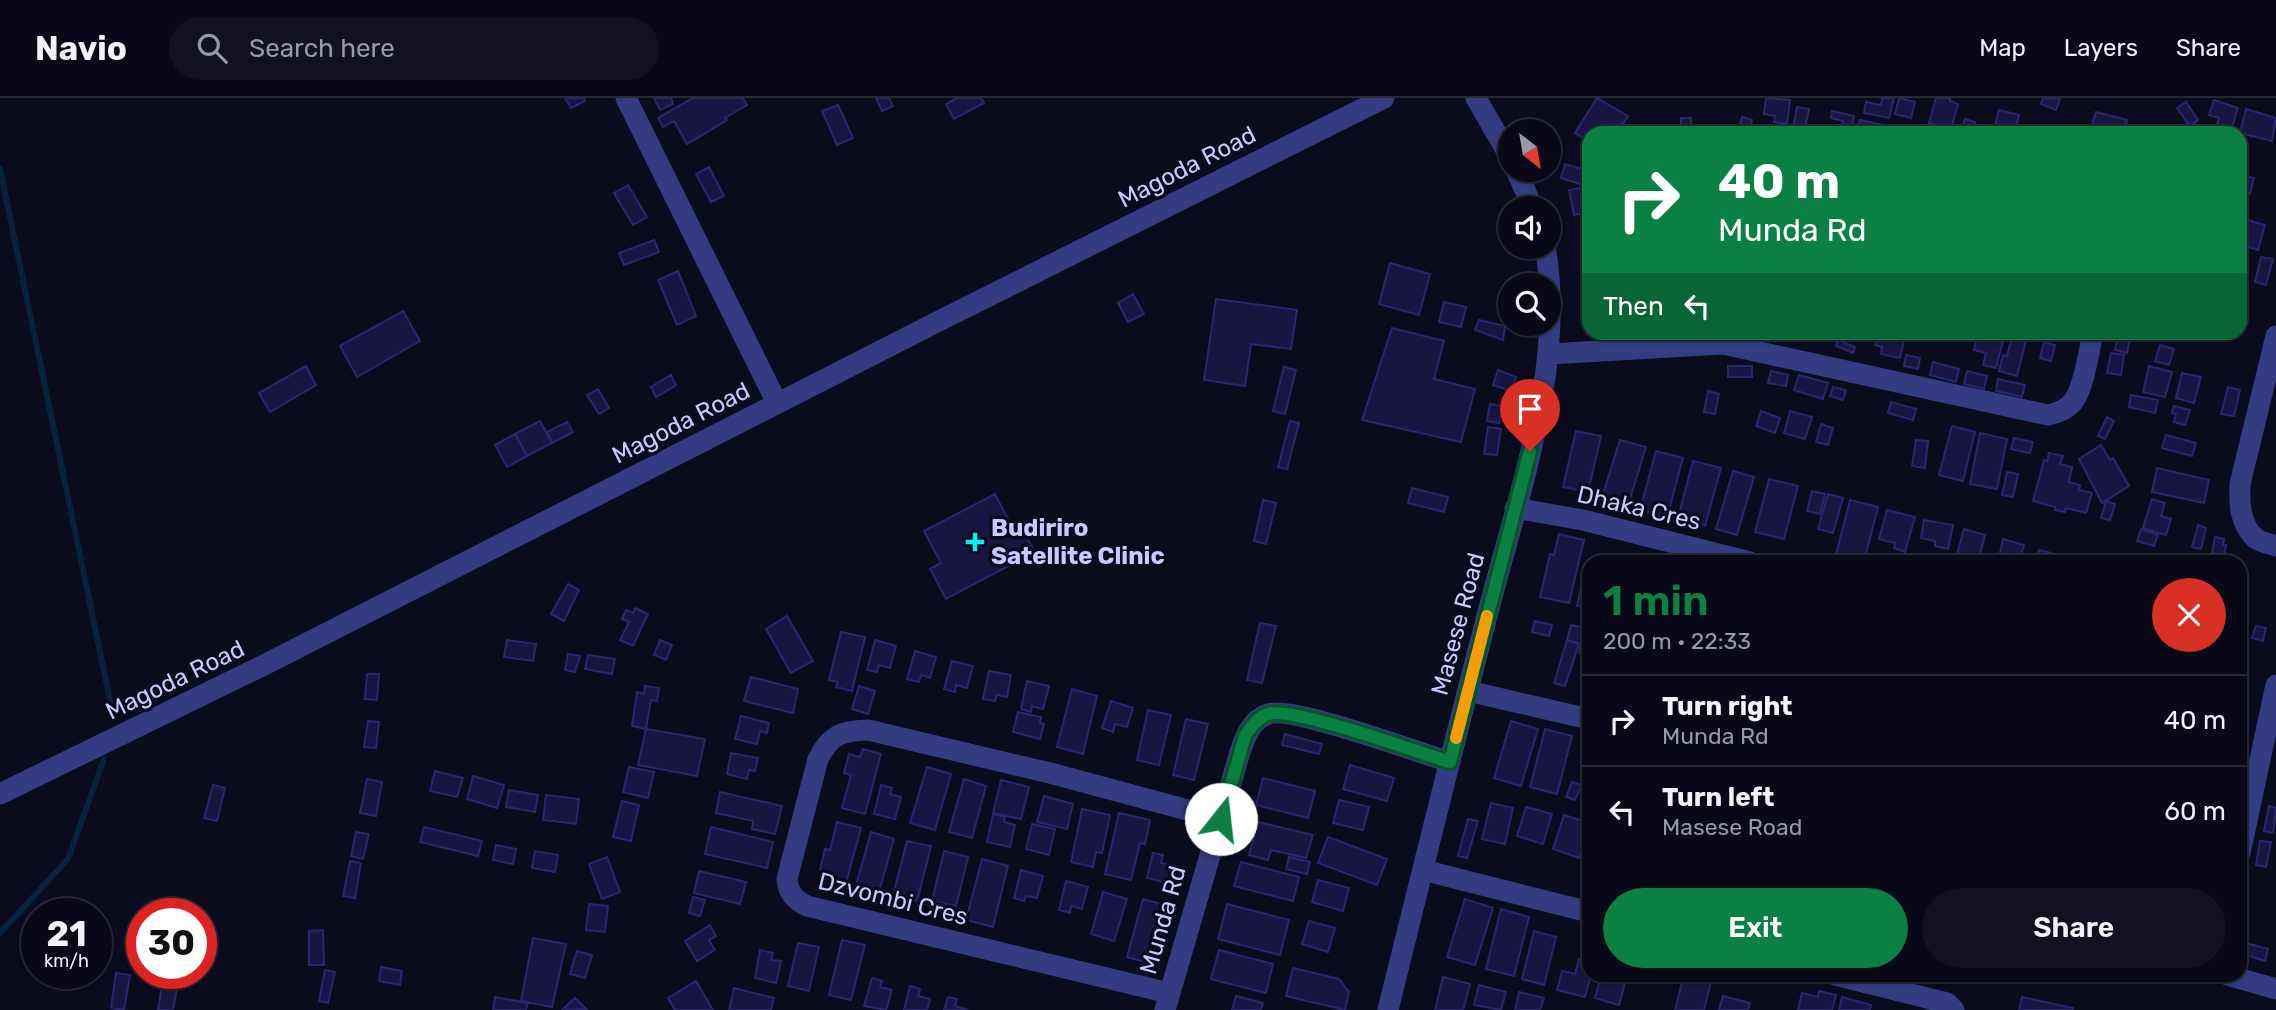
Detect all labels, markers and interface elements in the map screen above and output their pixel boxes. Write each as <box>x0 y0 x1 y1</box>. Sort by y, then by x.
search box <box>169 17 659 80</box>
text: Navio <box>35 29 127 68</box>
icon: search <box>193 29 231 67</box>
text: Search here <box>249 33 395 64</box>
text: Map <box>1979 34 2026 62</box>
text: Layers <box>2064 34 2138 62</box>
text: Share <box>2176 34 2241 62</box>
north arrow <box>1498 119 1561 182</box>
map controls <box>1498 119 1561 336</box>
street label: Magoda Road <box>1114 120 1260 214</box>
text: 40 m <box>1718 152 1840 210</box>
icon: right <box>1603 154 1694 245</box>
button: sound <box>1498 196 1561 259</box>
text: Munda Rd <box>1718 211 1866 249</box>
button: search <box>1498 273 1561 336</box>
icon: left <box>1678 287 1716 325</box>
text: Then <box>1603 291 1664 322</box>
street label: Magoda Road <box>608 376 754 470</box>
pin <box>1500 379 1560 451</box>
icon: arrive <box>1511 390 1549 428</box>
street label: Dhaka Cres <box>1574 480 1704 536</box>
place label: Budiriro Satellite Clinic <box>991 514 1165 570</box>
marker: Budiriro Satellite Clinic <box>965 532 985 552</box>
street label: Masese Road <box>1426 550 1490 698</box>
text: 1 min <box>1603 576 1709 626</box>
button: close <box>2152 578 2226 652</box>
text: 200 m · 22:33 <box>1603 627 1751 655</box>
street label: Magoda Road <box>101 634 249 726</box>
text: Turn right <box>1662 691 1792 722</box>
icon: right <box>1603 702 1641 740</box>
text: 40 m <box>2164 705 2226 736</box>
text: Munda Rd <box>1662 722 1769 750</box>
position arrow <box>1184 782 1258 856</box>
text: Turn left <box>1662 782 1774 813</box>
icon: left <box>1603 793 1641 831</box>
text: 60 m <box>2164 796 2226 827</box>
text: Masese Road <box>1662 813 1802 841</box>
street label: Munda Rd <box>1134 863 1192 977</box>
street label: Dzvombi Cres <box>815 867 971 931</box>
button: Exit <box>1603 888 1908 968</box>
button: Share <box>1922 888 2226 968</box>
speed limit sign: 30 <box>126 898 217 989</box>
text: 21 <box>46 913 87 955</box>
text: km/h <box>44 950 89 972</box>

